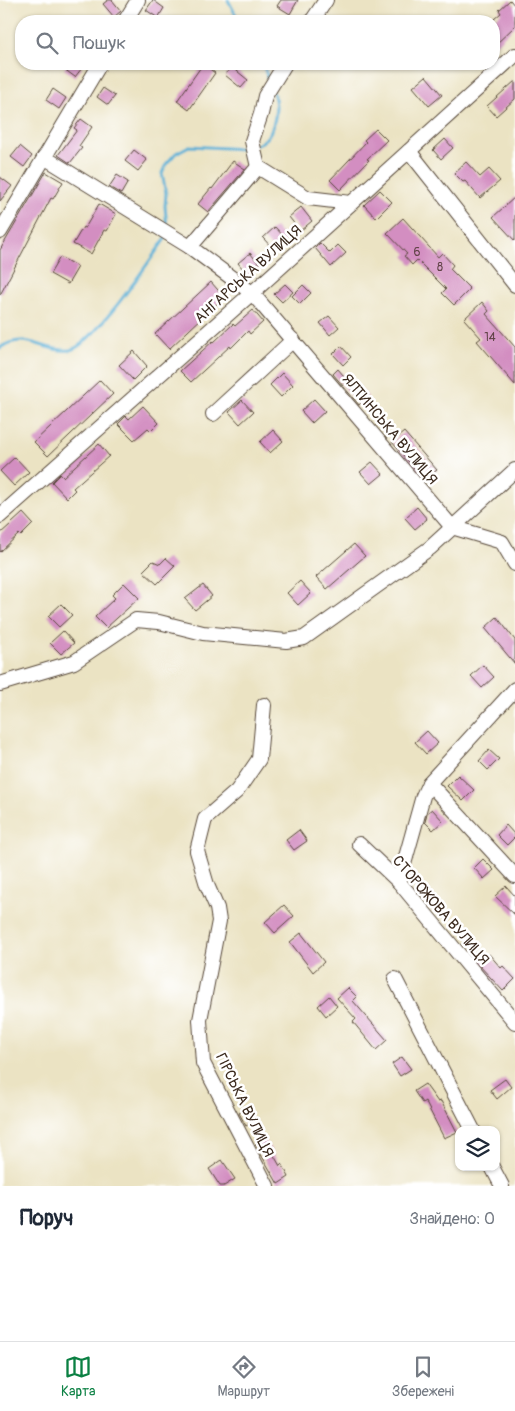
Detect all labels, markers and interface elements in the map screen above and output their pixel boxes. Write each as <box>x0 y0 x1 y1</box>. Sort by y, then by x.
search box <box>15 15 500 70</box>
icon: search <box>33 29 61 57</box>
text: Пошук <box>73 31 126 55</box>
street label: АНГАРСЬКА ВУЛИЦЯ <box>191 221 306 328</box>
house number: 6 <box>414 245 421 260</box>
house number: 8 <box>437 260 443 275</box>
house number: 14 <box>484 330 496 345</box>
street label: ЯЛТИНСЬКА ВУЛИЦЯ <box>338 370 442 489</box>
street label: СТОРОЖОВА ВУЛИЦЯ <box>388 852 493 969</box>
street label: ГІРСЬКА ВУЛИЦЯ <box>211 1050 278 1160</box>
map controls <box>455 1126 500 1171</box>
button: layers <box>455 1126 500 1171</box>
text: Поруч <box>20 1205 73 1232</box>
text: Знайдено: 0 <box>410 1209 495 1229</box>
tab: Карта <box>61 1353 96 1400</box>
tab: Маршрут <box>217 1353 270 1400</box>
tab: Збережені <box>392 1353 454 1400</box>

